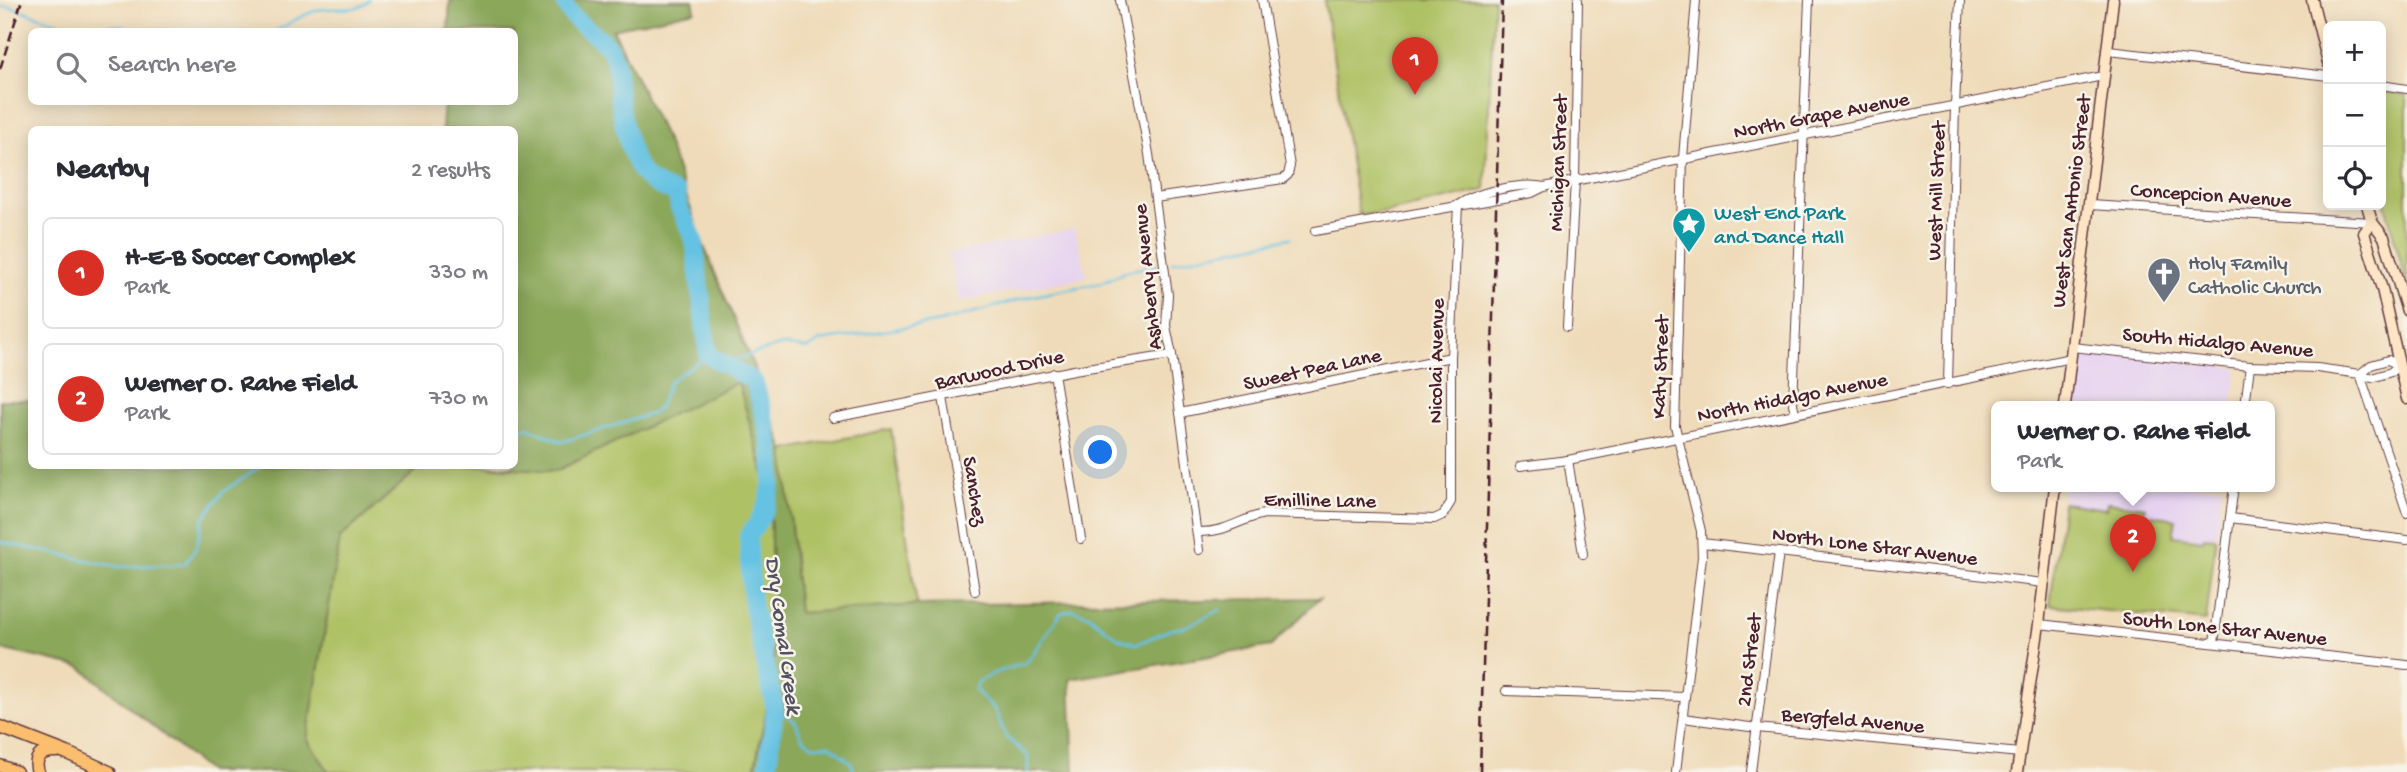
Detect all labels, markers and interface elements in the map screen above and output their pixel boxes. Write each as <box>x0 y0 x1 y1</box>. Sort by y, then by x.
map controls <box>2323 21 2386 210</box>
button: + <box>2323 21 2386 84</box>
search box <box>28 28 518 105</box>
pin: 1 <box>1392 37 1438 95</box>
icon: search <box>52 48 90 86</box>
text: Search here <box>108 51 236 82</box>
button: − <box>2323 84 2386 147</box>
street label: North Grape Avenue <box>1732 88 1913 147</box>
street label: West San Antonio Street <box>2048 91 2099 309</box>
street label: Michigan Street <box>1546 92 1575 232</box>
street label: West Mill Street <box>1924 119 1954 261</box>
button: locate <box>2323 147 2386 210</box>
text: Nearby <box>56 154 149 189</box>
text: 2 results <box>411 158 490 185</box>
street label: Concepcion Avenue <box>2129 179 2293 216</box>
street label: Ashberry Avenue <box>1129 201 1170 351</box>
place label: West End Park and Dance Hall <box>1714 203 1847 252</box>
place icon: West End Park and Dance Hall <box>1670 205 1708 254</box>
text: H-E-B Soccer Complex <box>125 244 355 275</box>
place label: Holy Family Catholic Church <box>2188 253 2321 302</box>
church icon: Holy Family Catholic Church <box>2145 255 2183 304</box>
text: 1 <box>76 260 86 287</box>
text: 330 m <box>429 260 488 287</box>
text: Park <box>125 275 169 302</box>
street label: Nicolai Avenue <box>1425 297 1452 424</box>
street label: Katy Street <box>1648 313 1677 419</box>
street label: South Hidalgo Avenue <box>2121 324 2315 365</box>
street label: Sweet Pea Lane <box>1241 344 1385 398</box>
street label: Barwood Drive <box>932 345 1068 397</box>
street label: North Hidalgo Avenue <box>1696 369 1891 430</box>
text: Werner O. Rahe Field <box>125 370 356 401</box>
text: 2 <box>75 386 87 413</box>
text: 730 m <box>429 386 488 413</box>
text: Park <box>125 401 169 428</box>
popup <box>1991 401 2275 492</box>
text: Werner O. Rahe Field <box>2018 418 2248 449</box>
your location <box>1083 435 1117 469</box>
text: Park <box>2018 449 2061 476</box>
street label: Sanchez <box>955 455 990 529</box>
street label: Emilline Lane <box>1264 489 1377 516</box>
pin: 2 <box>2110 514 2156 572</box>
street label: North Lone Star Avenue <box>1770 523 1980 574</box>
water label: Dry Comal Creek <box>757 555 806 719</box>
street label: South Lone Star Avenue <box>2121 607 2329 654</box>
street label: 2nd Street <box>1733 610 1770 708</box>
street label: Bergfeld Avenue <box>1779 704 1926 741</box>

